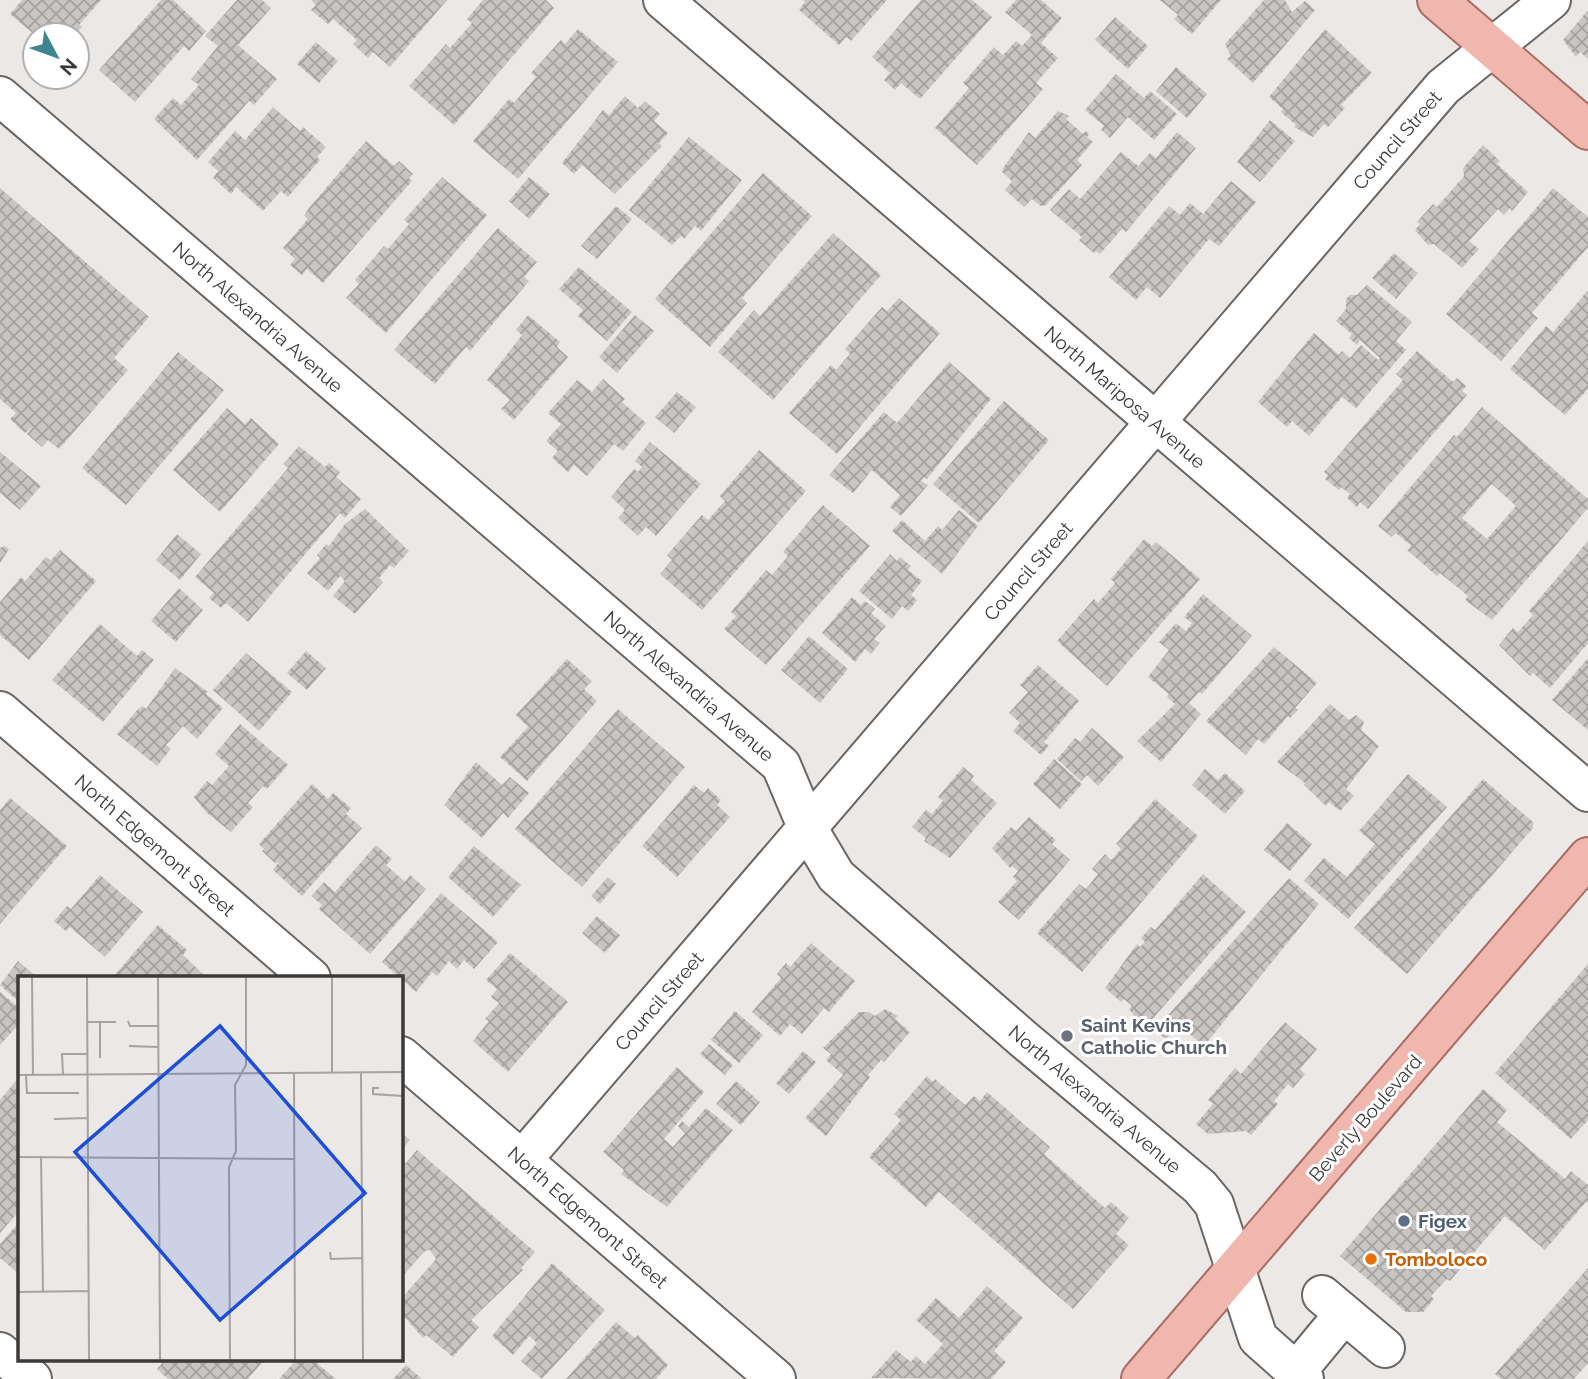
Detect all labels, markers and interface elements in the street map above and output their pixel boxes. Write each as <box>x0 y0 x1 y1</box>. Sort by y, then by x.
north arrow <box>21 21 91 91</box>
text: N <box>56 54 82 80</box>
street label: Council Street <box>1348 86 1446 194</box>
street label: North Alexandria Avenue <box>169 237 347 397</box>
street label: North Mariposa Avenue <box>1040 321 1210 473</box>
street label: Council Street <box>979 517 1077 625</box>
street label: North Alexandria Avenue <box>600 606 778 766</box>
street label: North Edgemont Street <box>71 770 240 921</box>
street label: Council Street <box>610 947 708 1055</box>
inset map <box>18 976 402 1362</box>
place label: Saint Kevins Catholic Church <box>1081 1014 1227 1058</box>
street label: North Alexandria Avenue <box>1005 1021 1185 1177</box>
marker: Saint Kevins Catholic Church <box>1059 1028 1075 1044</box>
street label: Beverly Boulevard <box>1304 1050 1426 1186</box>
street label: North Edgemont Street <box>504 1142 673 1293</box>
place label: Figex <box>1418 1210 1468 1232</box>
marker: Figex <box>1396 1213 1412 1229</box>
place label: Tomboloco <box>1385 1248 1487 1270</box>
marker: Tomboloco <box>1363 1251 1379 1267</box>

